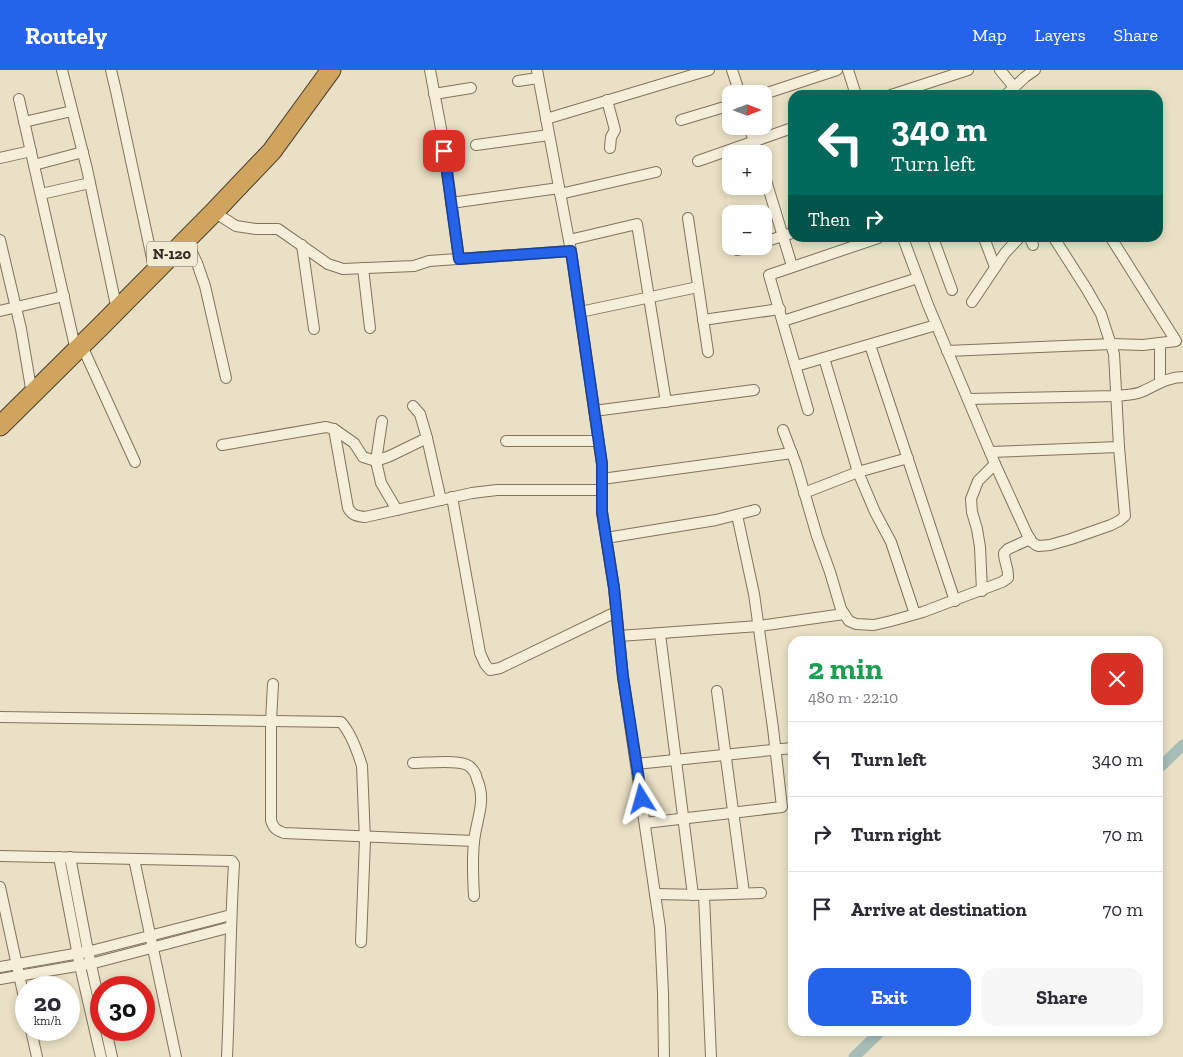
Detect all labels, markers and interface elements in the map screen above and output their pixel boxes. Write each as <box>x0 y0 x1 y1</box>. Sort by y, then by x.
text: Routely <box>25 21 107 50</box>
text: Map <box>972 24 1007 46</box>
text: Layers <box>1035 24 1086 46</box>
text: Share <box>1114 24 1158 46</box>
north arrow <box>722 85 772 135</box>
map controls <box>722 85 772 255</box>
text: 340 m <box>891 108 987 150</box>
icon: left <box>808 110 873 175</box>
pin <box>423 130 465 172</box>
icon: arrive <box>430 137 458 165</box>
button: + <box>722 145 772 195</box>
text: Turn left <box>891 150 975 177</box>
button: − <box>722 205 772 255</box>
icon: right <box>860 205 888 233</box>
text: Then <box>808 208 850 231</box>
road number: N-120 <box>147 242 197 266</box>
text: 2 min <box>808 651 883 687</box>
button: close <box>1091 653 1143 705</box>
text: 480 m · 22:10 <box>808 688 898 707</box>
icon: left <box>808 745 836 773</box>
text: Turn left <box>851 748 926 771</box>
text: 340 m <box>1092 748 1143 771</box>
position arrow <box>615 772 667 824</box>
icon: right <box>808 820 836 848</box>
text: Turn right <box>851 823 941 846</box>
text: 70 m <box>1102 823 1143 846</box>
icon: arrive <box>808 895 836 923</box>
text: Arrive at destination <box>851 898 1027 921</box>
text: 70 m <box>1102 898 1143 921</box>
button: Exit <box>808 968 971 1026</box>
button: Share <box>981 968 1143 1026</box>
speed limit sign: 30 <box>90 976 155 1041</box>
text: 20 <box>34 987 61 1017</box>
text: km/h <box>34 1014 61 1028</box>

